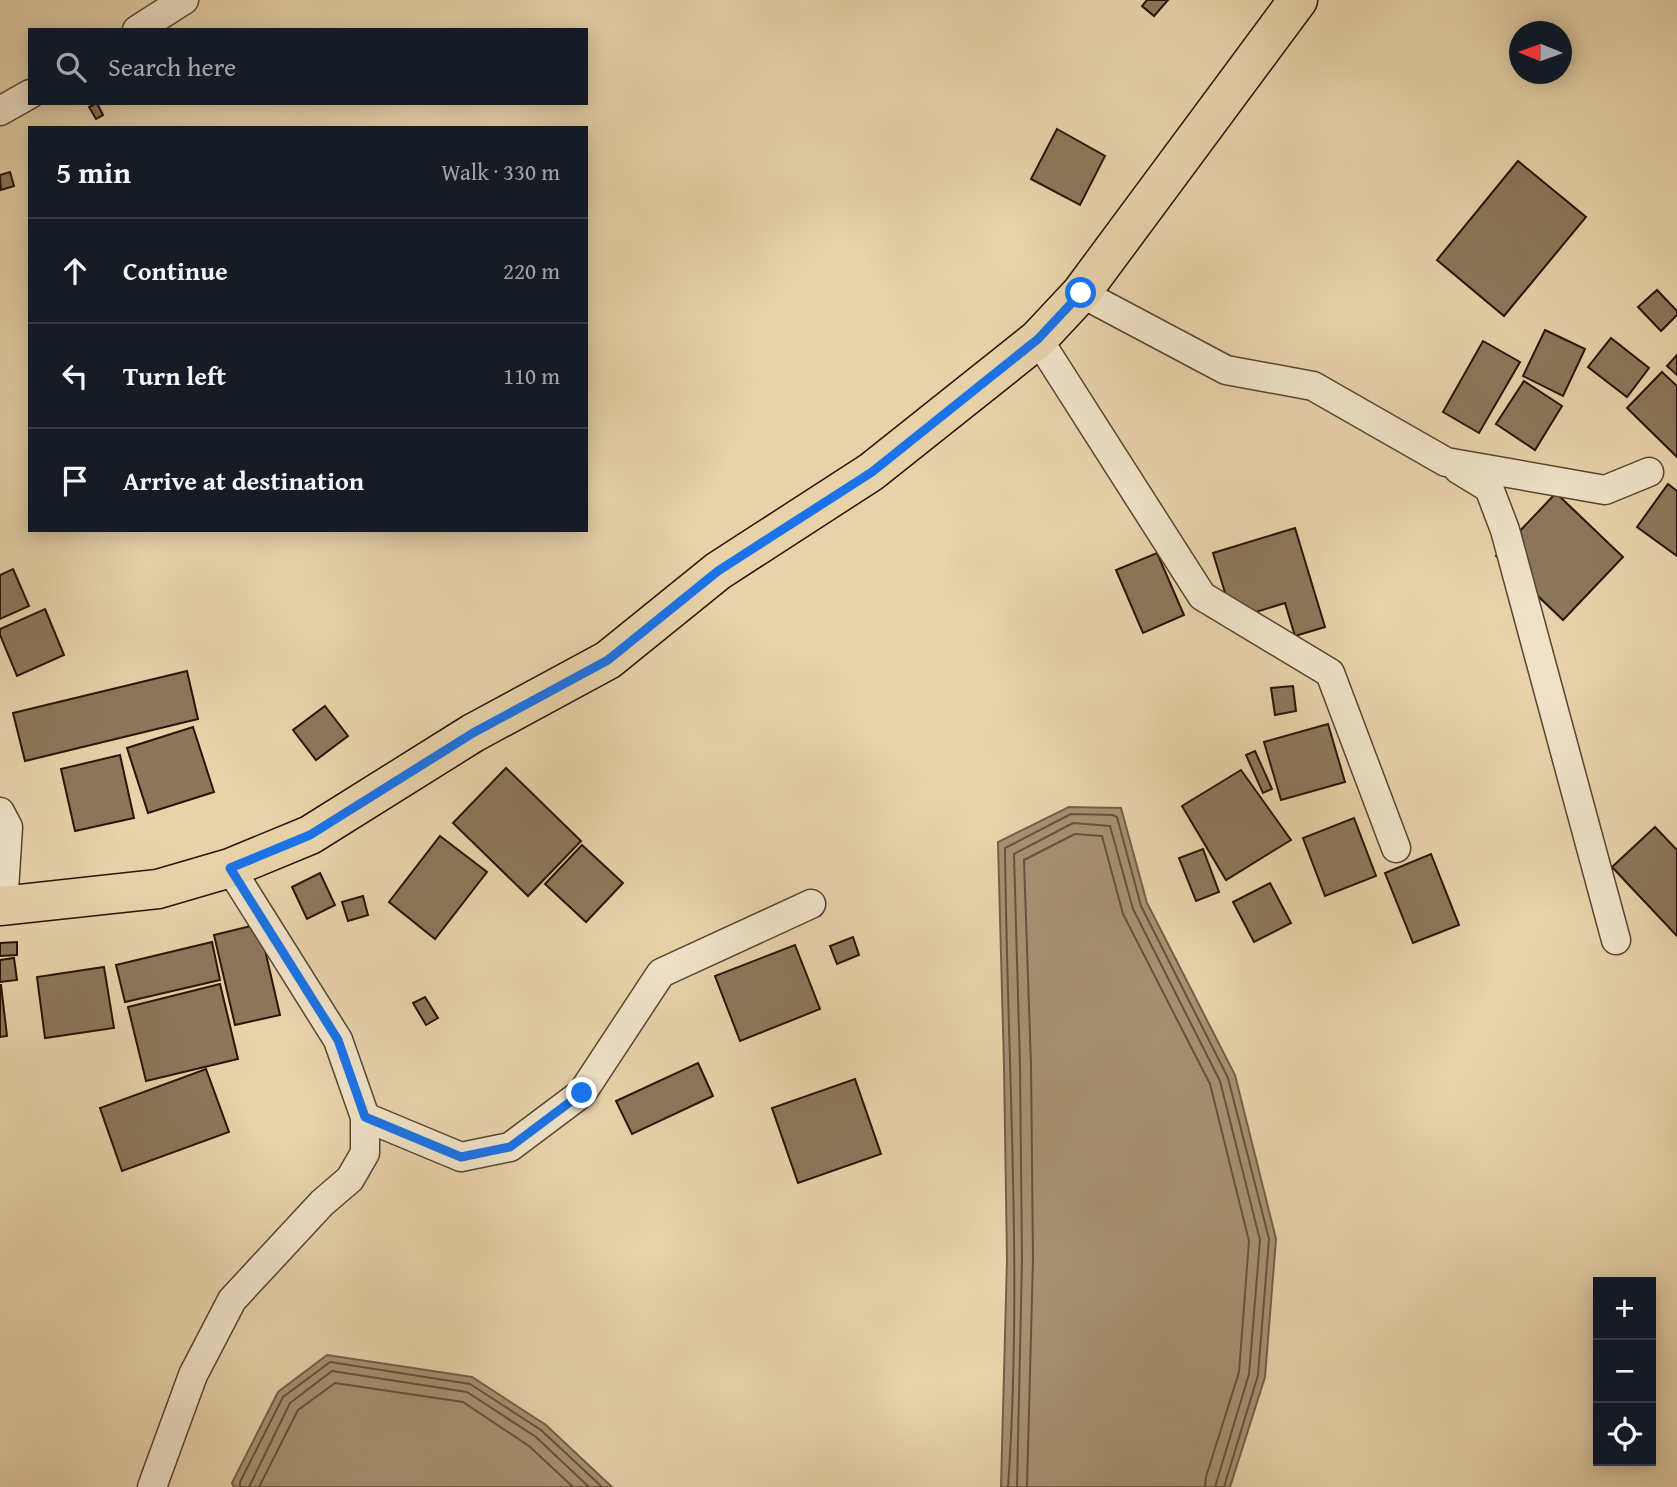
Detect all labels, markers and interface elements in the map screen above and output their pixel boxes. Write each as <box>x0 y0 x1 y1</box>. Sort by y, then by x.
north arrow <box>1509 21 1572 84</box>
search box <box>28 28 588 105</box>
text: Search here <box>108 47 236 86</box>
icon: search <box>52 48 90 86</box>
text: 5 min <box>56 150 131 194</box>
text: Walk · 330 m <box>441 155 560 188</box>
text: Continue <box>123 251 228 290</box>
icon: ahead <box>56 252 94 290</box>
text: 220 m <box>503 254 560 287</box>
route start <box>1065 277 1096 308</box>
text: Turn left <box>123 356 226 395</box>
icon: left <box>56 357 94 395</box>
text: 110 m <box>503 359 560 392</box>
text: Arrive at destination <box>123 461 364 500</box>
icon: arrive <box>56 462 94 500</box>
route end <box>566 1077 597 1108</box>
map controls <box>1593 1277 1656 1466</box>
button: + <box>1593 1277 1656 1340</box>
button: − <box>1593 1340 1656 1403</box>
button: locate <box>1593 1403 1656 1466</box>

